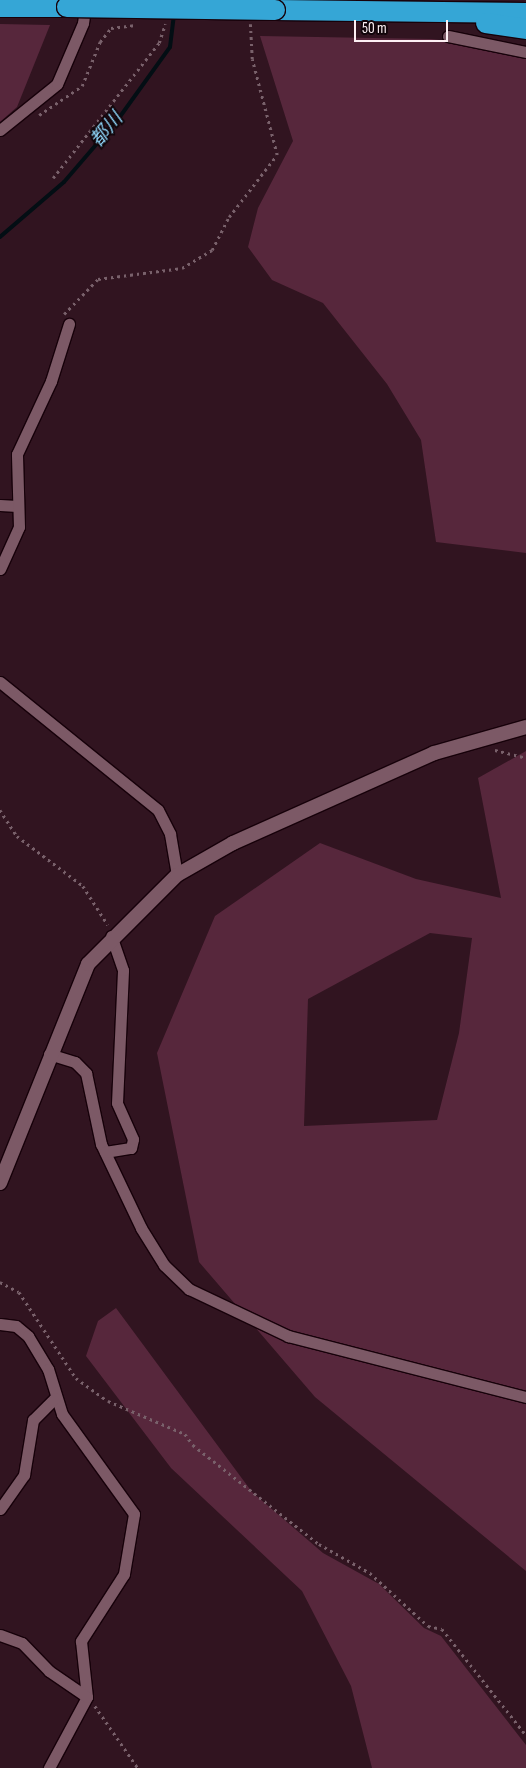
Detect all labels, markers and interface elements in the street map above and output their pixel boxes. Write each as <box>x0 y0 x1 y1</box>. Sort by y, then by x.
scale bar <box>356 10 450 42</box>
text: 50 m <box>362 19 387 38</box>
water label: 都川 <box>86 108 128 152</box>

